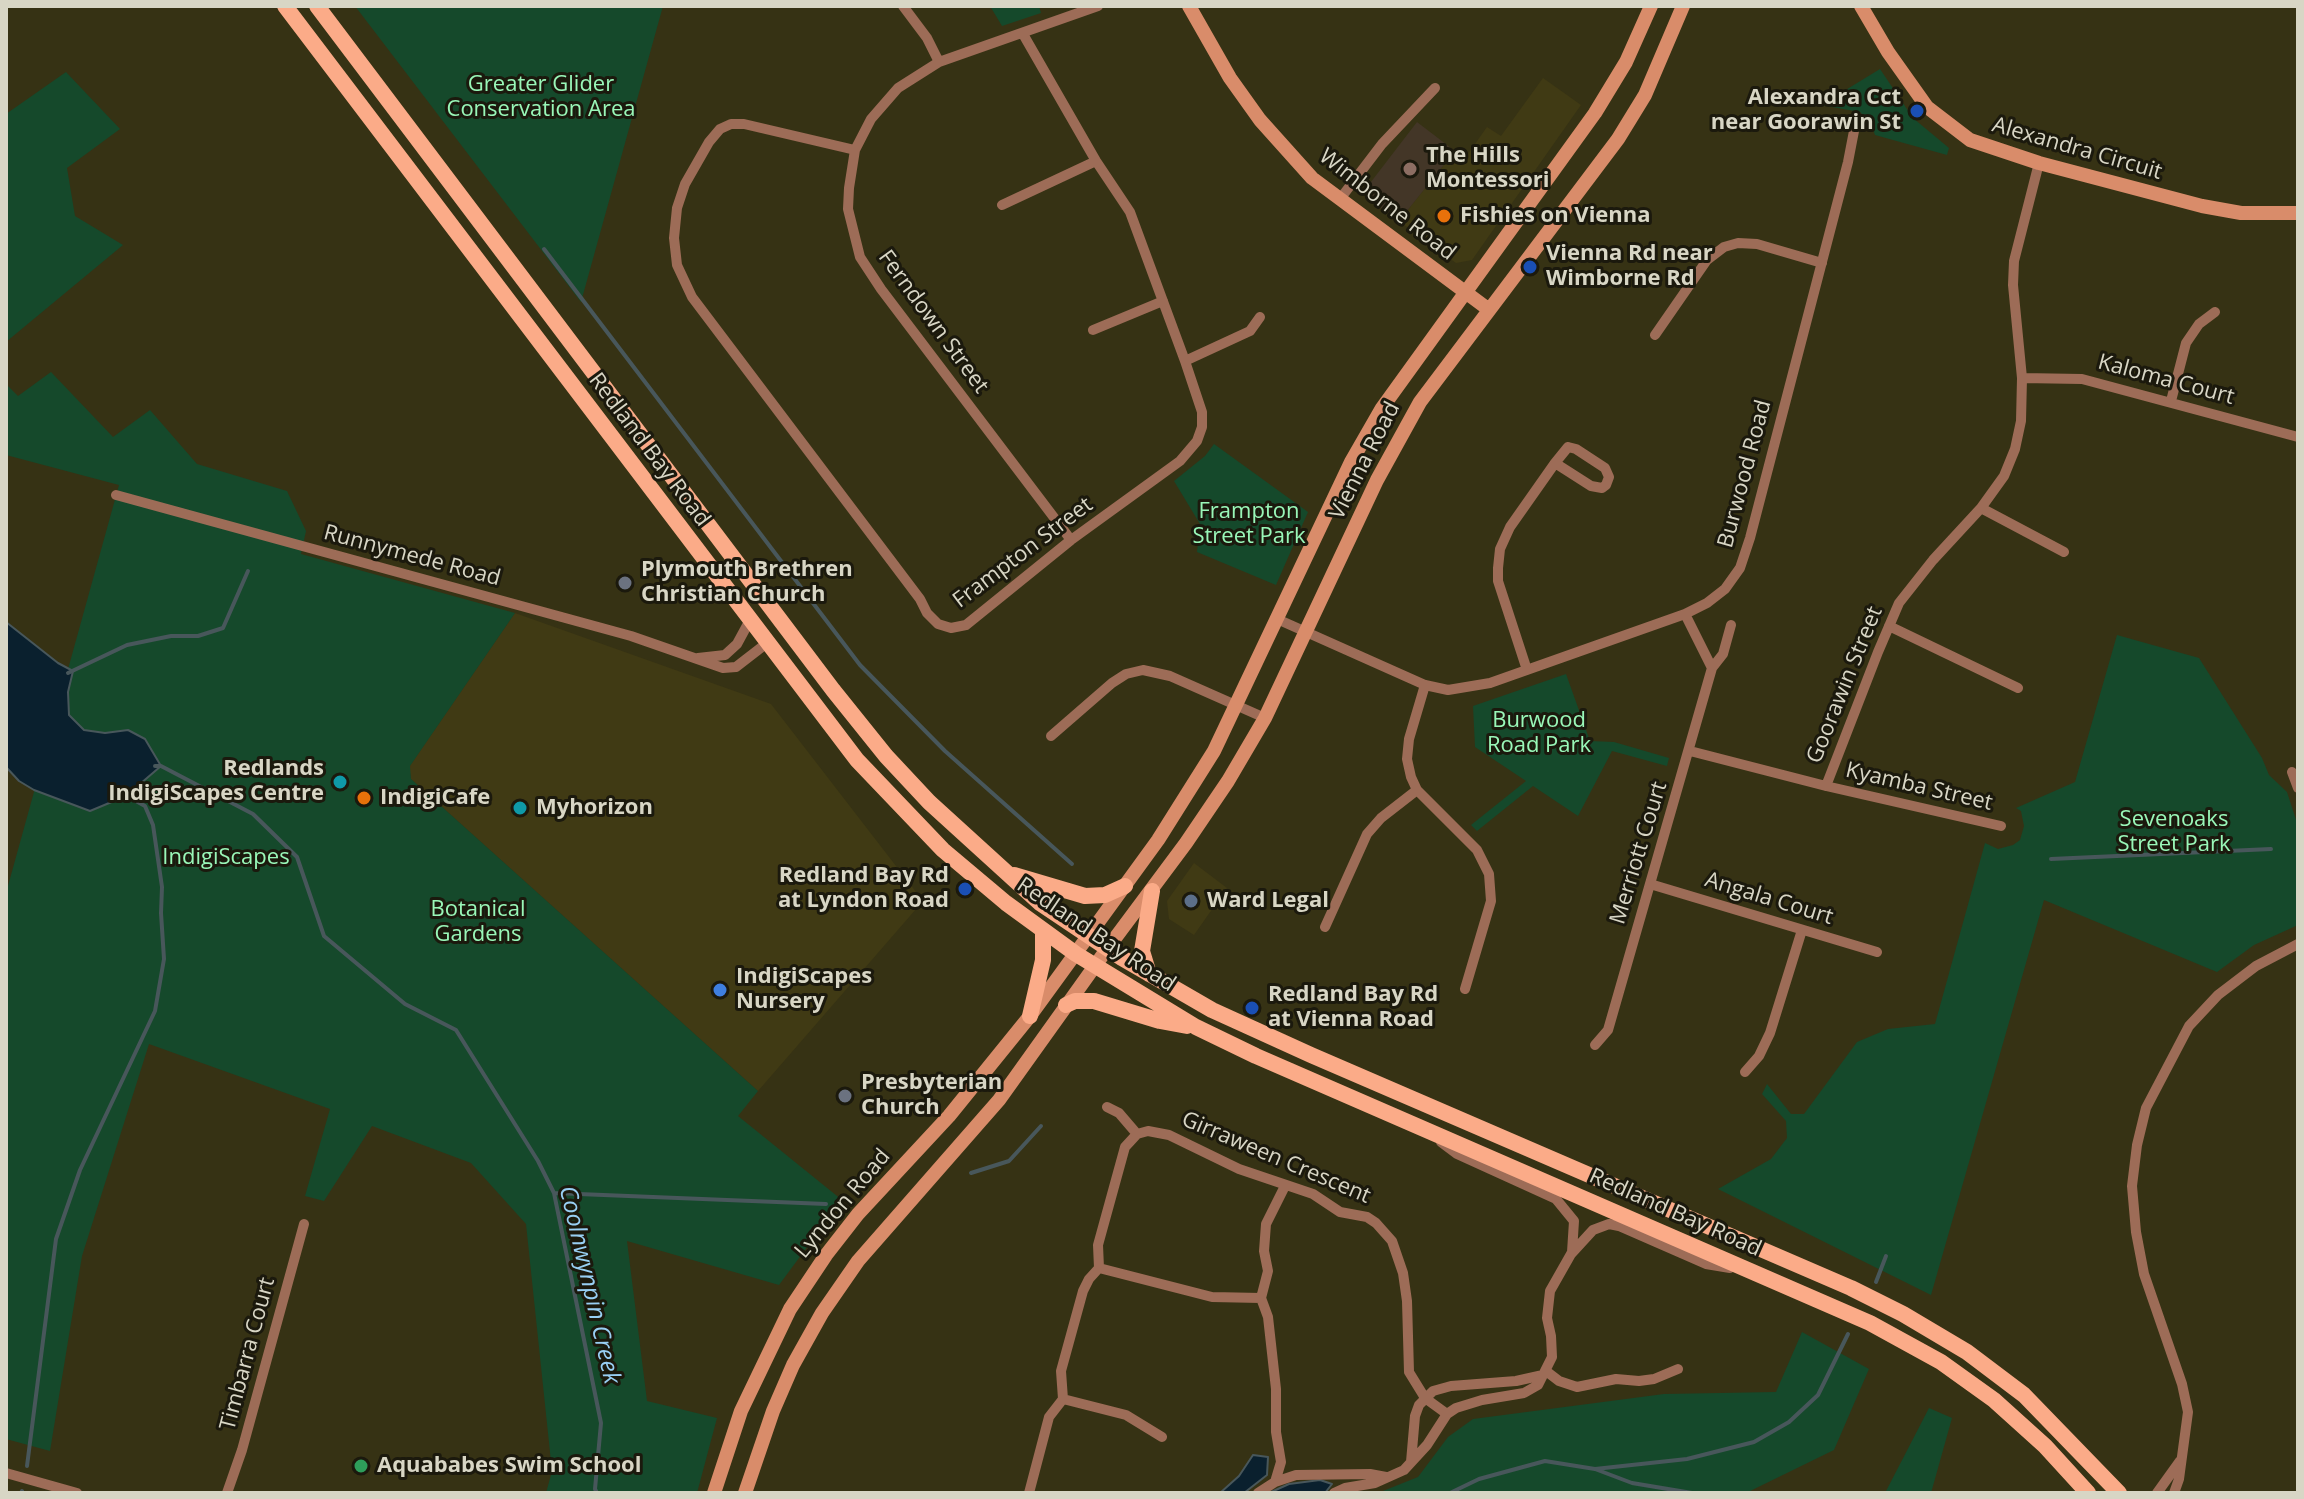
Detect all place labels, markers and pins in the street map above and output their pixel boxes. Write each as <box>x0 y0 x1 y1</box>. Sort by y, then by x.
place label: Alexandra Cct near Goorawin St <box>1711 85 1901 136</box>
marker: Alexandra Cct near Goorawin St <box>1908 102 1926 120</box>
place label: The Hills Montessori <box>1426 143 1550 194</box>
marker: The Hills Montessori <box>1401 160 1419 178</box>
place label: Fishies on Vienna <box>1460 203 1651 229</box>
marker: Fishies on Vienna <box>1435 207 1453 225</box>
place label: Vienna Rd near Wimborne Rd <box>1546 241 1713 292</box>
marker: Vienna Rd near Wimborne Rd <box>1521 258 1539 276</box>
place label: Plymouth Brethren Christian Church <box>641 557 853 608</box>
marker: Plymouth Brethren Christian Church <box>616 574 634 592</box>
place label: Redlands IndigiScapes Centre <box>108 756 324 808</box>
marker: Redlands IndigiScapes Centre <box>331 773 349 791</box>
place label: IndigiCafe <box>380 785 490 811</box>
marker: IndigiCafe <box>355 789 373 807</box>
place label: Myhorizon <box>536 795 653 821</box>
marker: Myhorizon <box>511 799 529 817</box>
place label: Redland Bay Rd at Lyndon Road <box>778 863 949 914</box>
marker: Redland Bay Rd at Lyndon Road <box>956 880 974 898</box>
place label: Ward Legal <box>1207 888 1329 914</box>
marker: Ward Legal <box>1182 892 1200 910</box>
place label: IndigiScapes Nursery <box>736 964 872 1016</box>
marker: IndigiScapes Nursery <box>711 981 729 999</box>
place label: Redland Bay Rd at Vienna Road <box>1268 982 1438 1034</box>
marker: Redland Bay Rd at Vienna Road <box>1243 999 1261 1017</box>
place label: Presbyterian Church <box>861 1070 1002 1122</box>
marker: Presbyterian Church <box>836 1087 854 1105</box>
place label: Aquababes Swim School <box>377 1453 641 1479</box>
marker: Aquababes Swim School <box>352 1457 370 1475</box>

